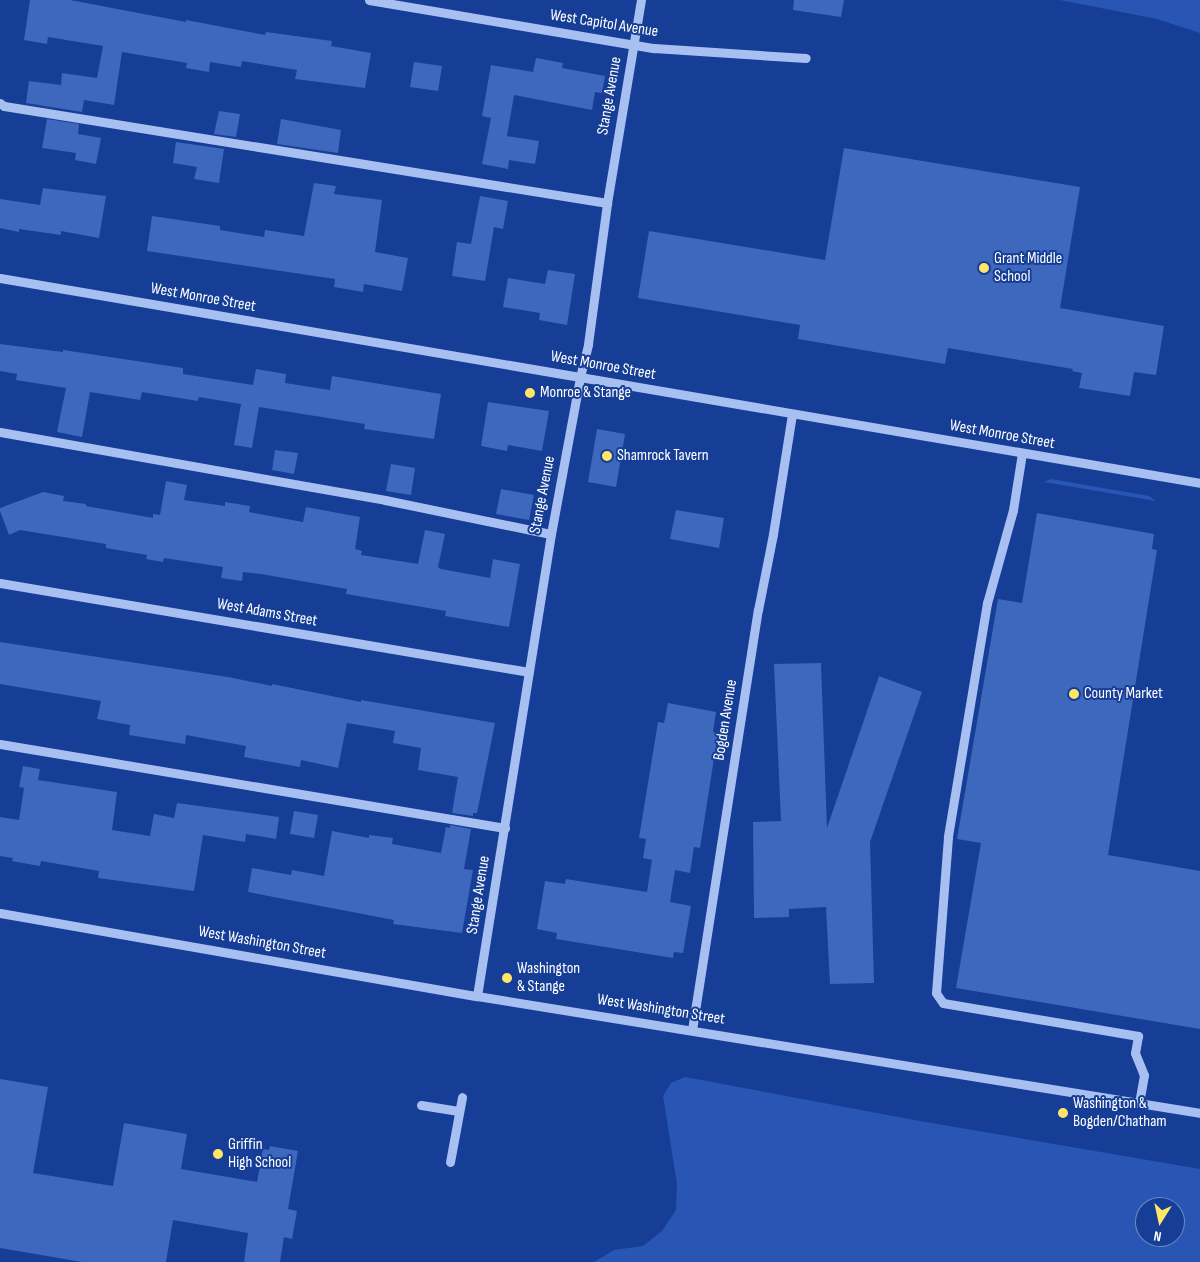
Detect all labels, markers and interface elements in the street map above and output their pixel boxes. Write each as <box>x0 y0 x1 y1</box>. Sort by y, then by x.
street label: West Capitol Avenue <box>549 6 659 42</box>
street label: Stange Avenue <box>594 55 626 137</box>
place label: Grant Middle School <box>994 249 1062 287</box>
marker: Grant Middle School <box>978 262 990 274</box>
street label: West Monroe Street <box>149 279 257 317</box>
street label: West Monroe Street <box>549 347 657 385</box>
place label: Monroe & Stange <box>540 383 631 403</box>
marker: Monroe & Stange <box>524 387 536 399</box>
street label: West Monroe Street <box>948 416 1056 454</box>
place label: Shamrock Tavern <box>617 446 709 466</box>
marker: Shamrock Tavern <box>601 450 613 462</box>
street label: Stange Avenue <box>526 454 560 536</box>
street label: West Adams Street <box>215 595 319 631</box>
street label: Bogden Avenue <box>710 678 742 762</box>
place label: County Market <box>1084 684 1163 704</box>
marker: County Market <box>1068 688 1080 700</box>
street label: Stange Avenue <box>463 854 495 936</box>
street label: West Washington Street <box>197 922 327 964</box>
place label: Washington & Stange <box>517 959 580 997</box>
marker: Washington & Stange <box>501 972 513 984</box>
street label: West Washington Street <box>596 990 726 1030</box>
place label: Washington & Bogden/Chatham <box>1073 1094 1167 1132</box>
marker: Washington & Bogden/Chatham <box>1057 1107 1069 1119</box>
place label: Griffin High School <box>228 1135 291 1173</box>
marker: Griffin High School <box>212 1148 224 1160</box>
north arrow <box>1135 1197 1185 1247</box>
text: N <box>1152 1227 1163 1245</box>

